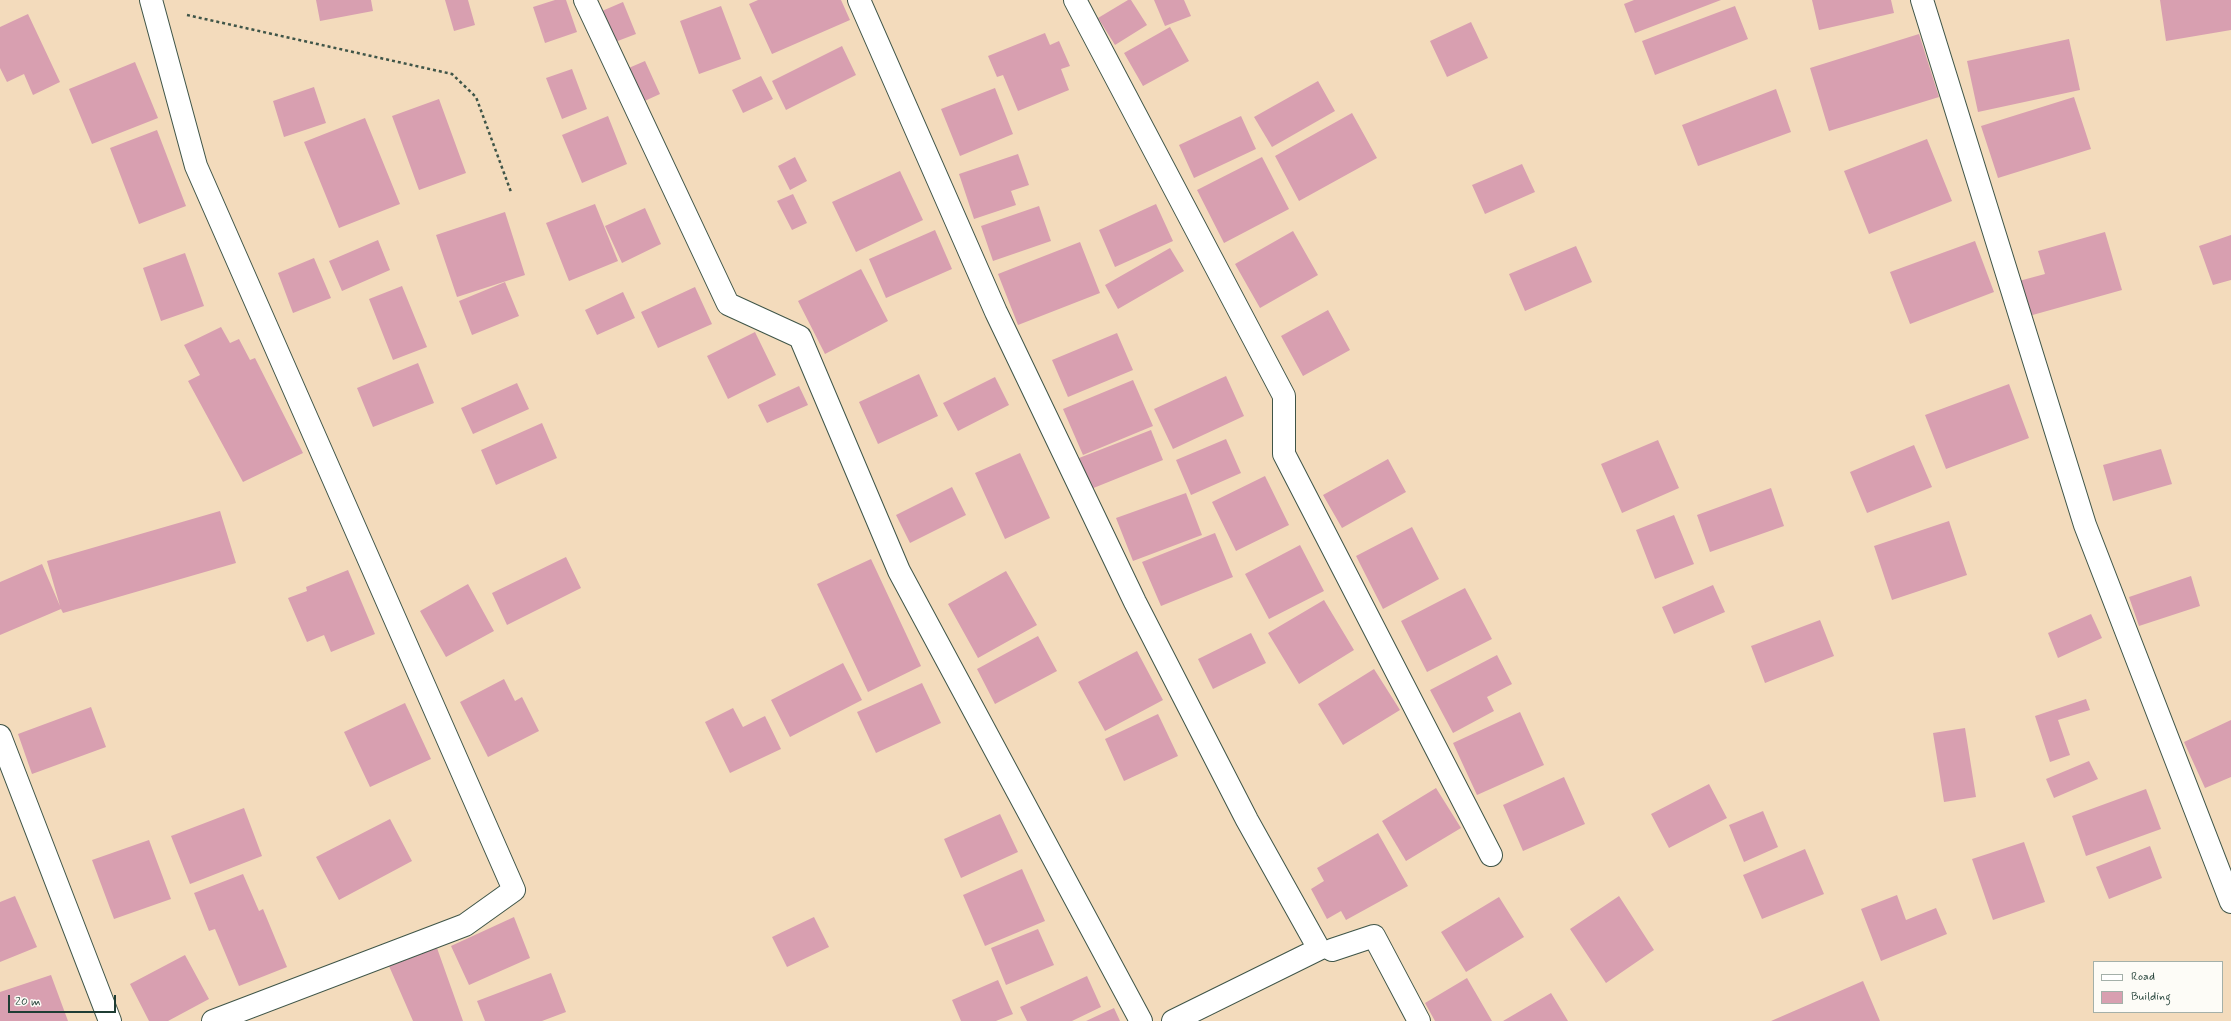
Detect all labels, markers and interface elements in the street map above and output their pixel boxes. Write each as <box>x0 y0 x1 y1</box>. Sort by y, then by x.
legend <box>2093 961 2223 1013</box>
text: Road <box>2131 969 2155 985</box>
scale bar <box>10 987 118 1013</box>
text: Building <box>2131 989 2171 1005</box>
text: 20 m <box>15 994 41 1010</box>

